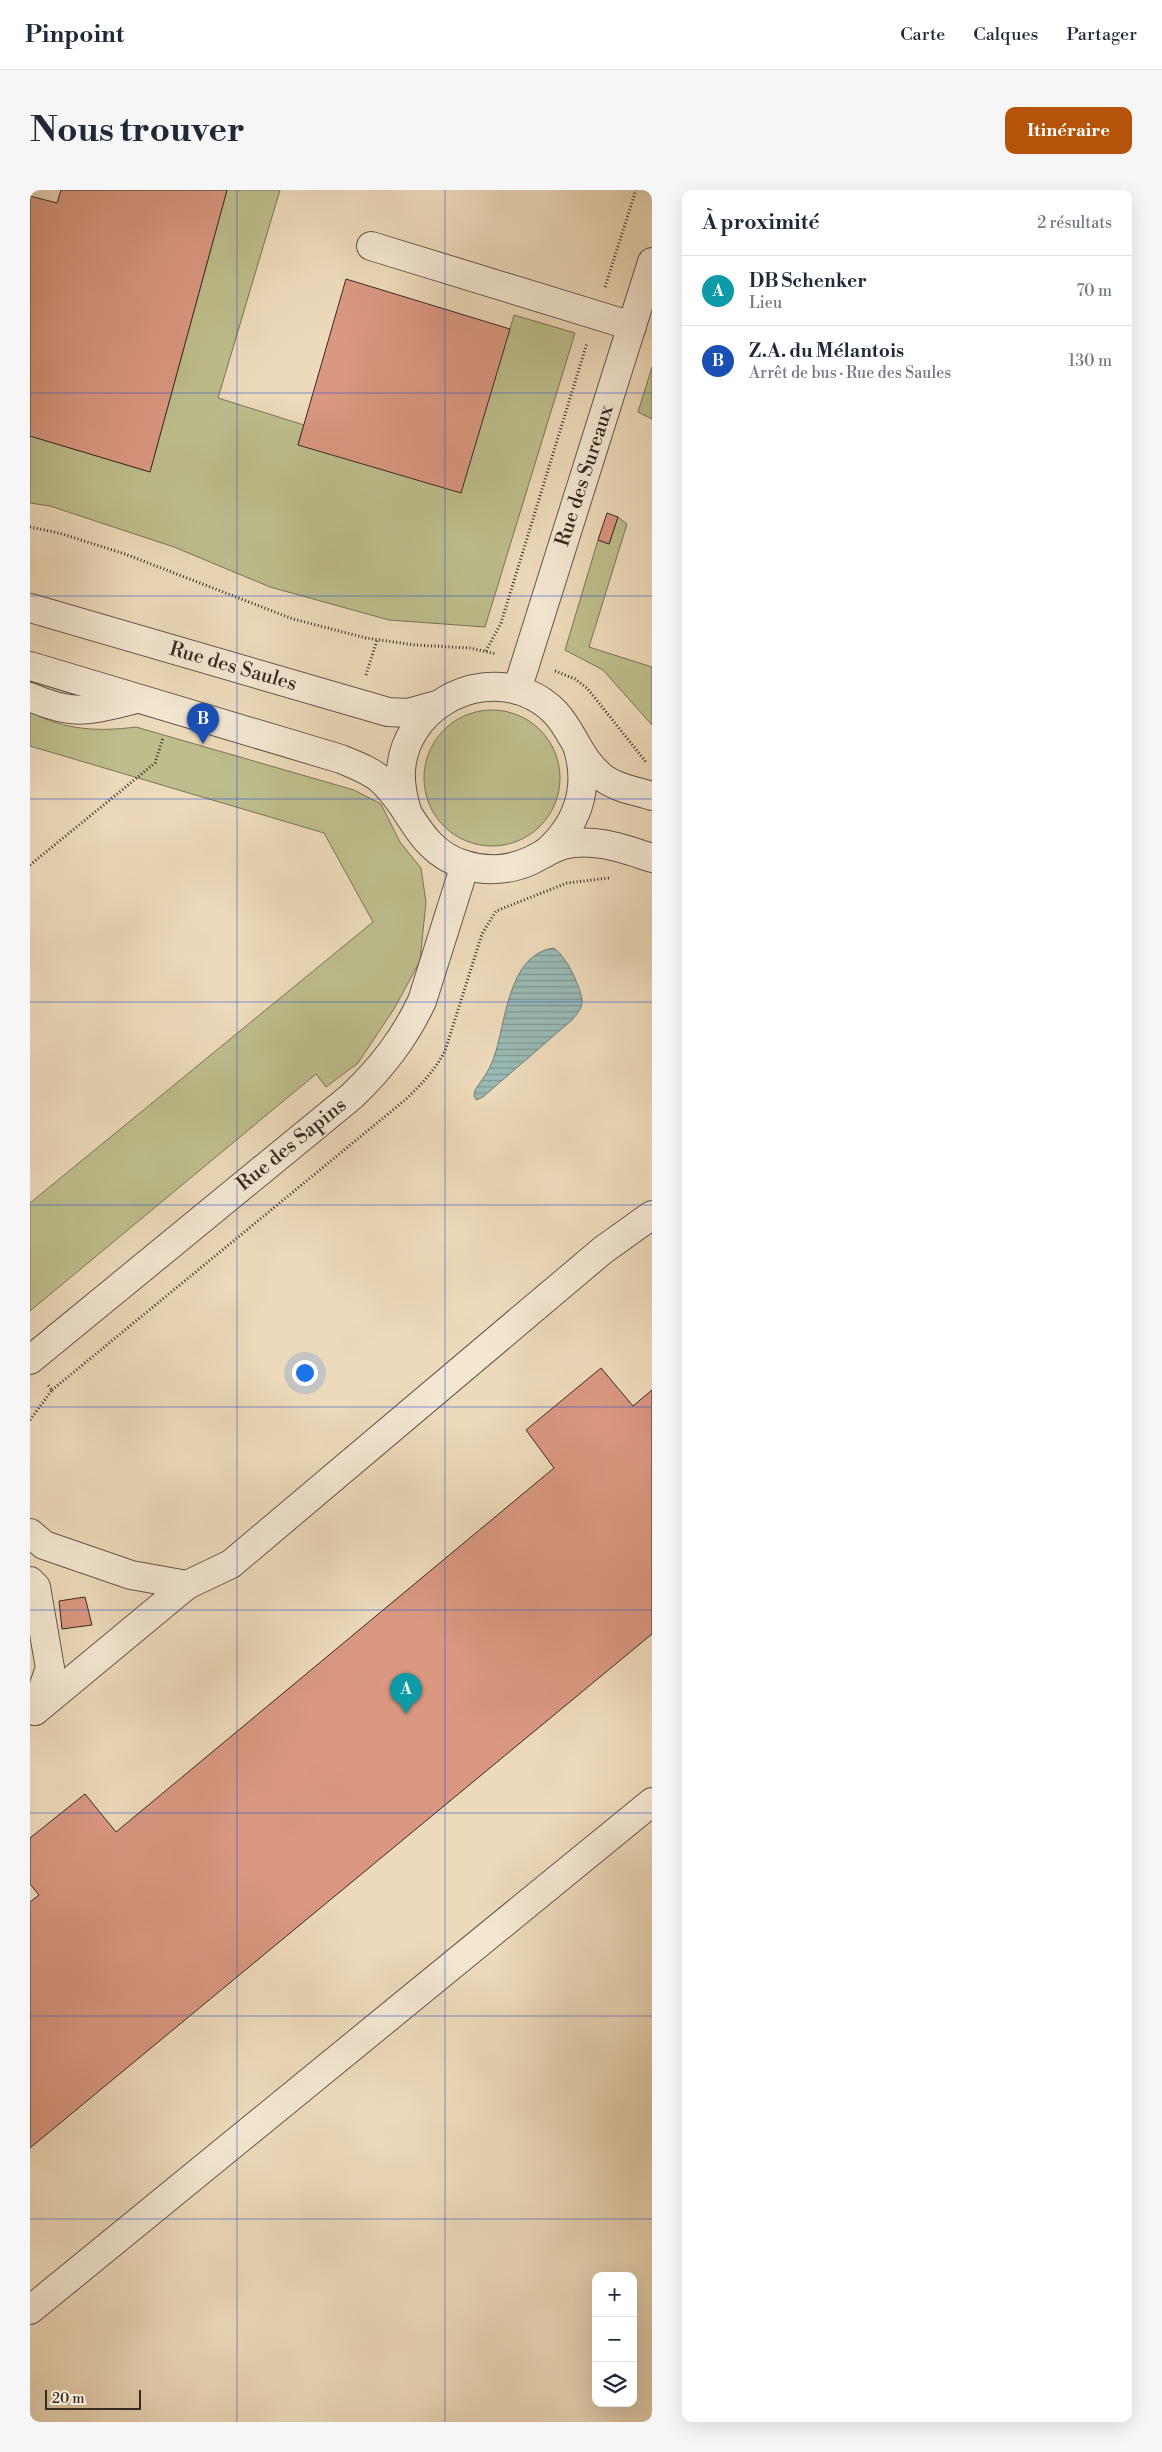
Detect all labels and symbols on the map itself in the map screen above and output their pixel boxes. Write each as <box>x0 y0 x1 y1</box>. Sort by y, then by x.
street label: Rue des Sureaux <box>550 401 620 550</box>
street label: Rue des Saules <box>166 637 300 697</box>
pin: B <box>187 703 219 744</box>
street label: Rue des Sapins <box>232 1093 352 1197</box>
your location <box>292 1360 318 1386</box>
pin: A <box>390 1673 422 1714</box>
scale bar <box>45 2387 141 2410</box>

